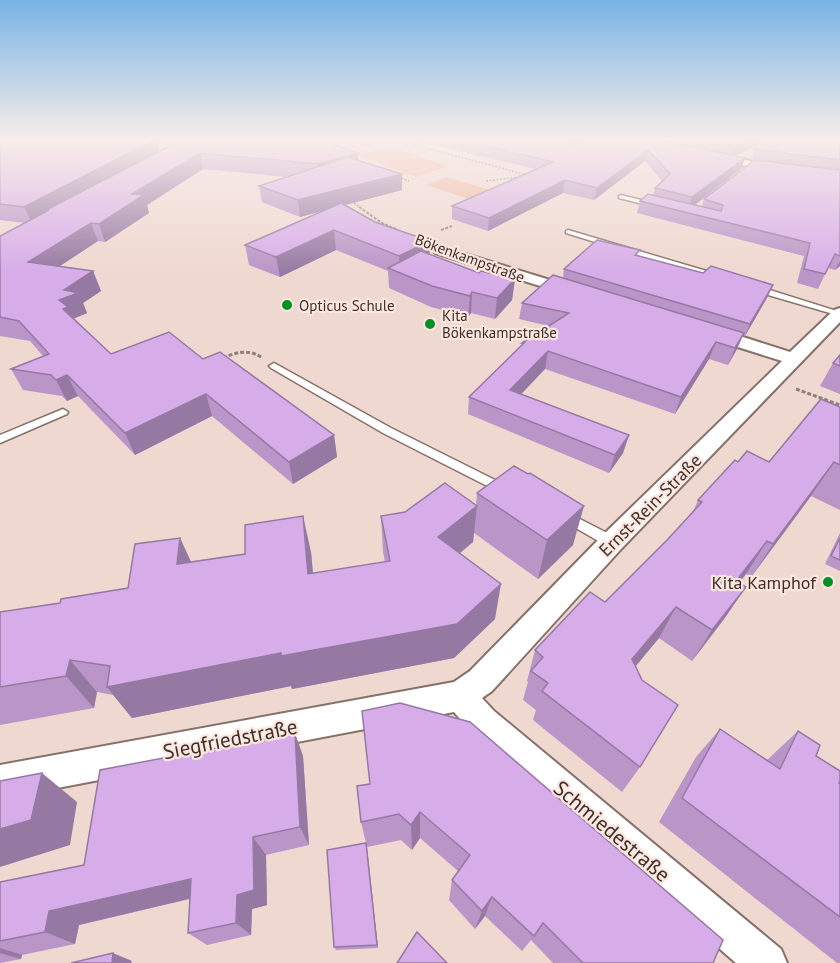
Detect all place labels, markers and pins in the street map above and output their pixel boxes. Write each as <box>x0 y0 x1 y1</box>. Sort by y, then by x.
place label: Opticus Schule <box>299 296 395 315</box>
marker: Opticus Schule <box>280 298 294 312</box>
place label: Kita Bökenkampstraße <box>442 306 557 342</box>
marker: Kita Bökenkampstraße <box>423 317 437 331</box>
place label: Kita Kamphof <box>712 571 817 594</box>
marker: Kita Kamphof <box>821 575 835 589</box>

